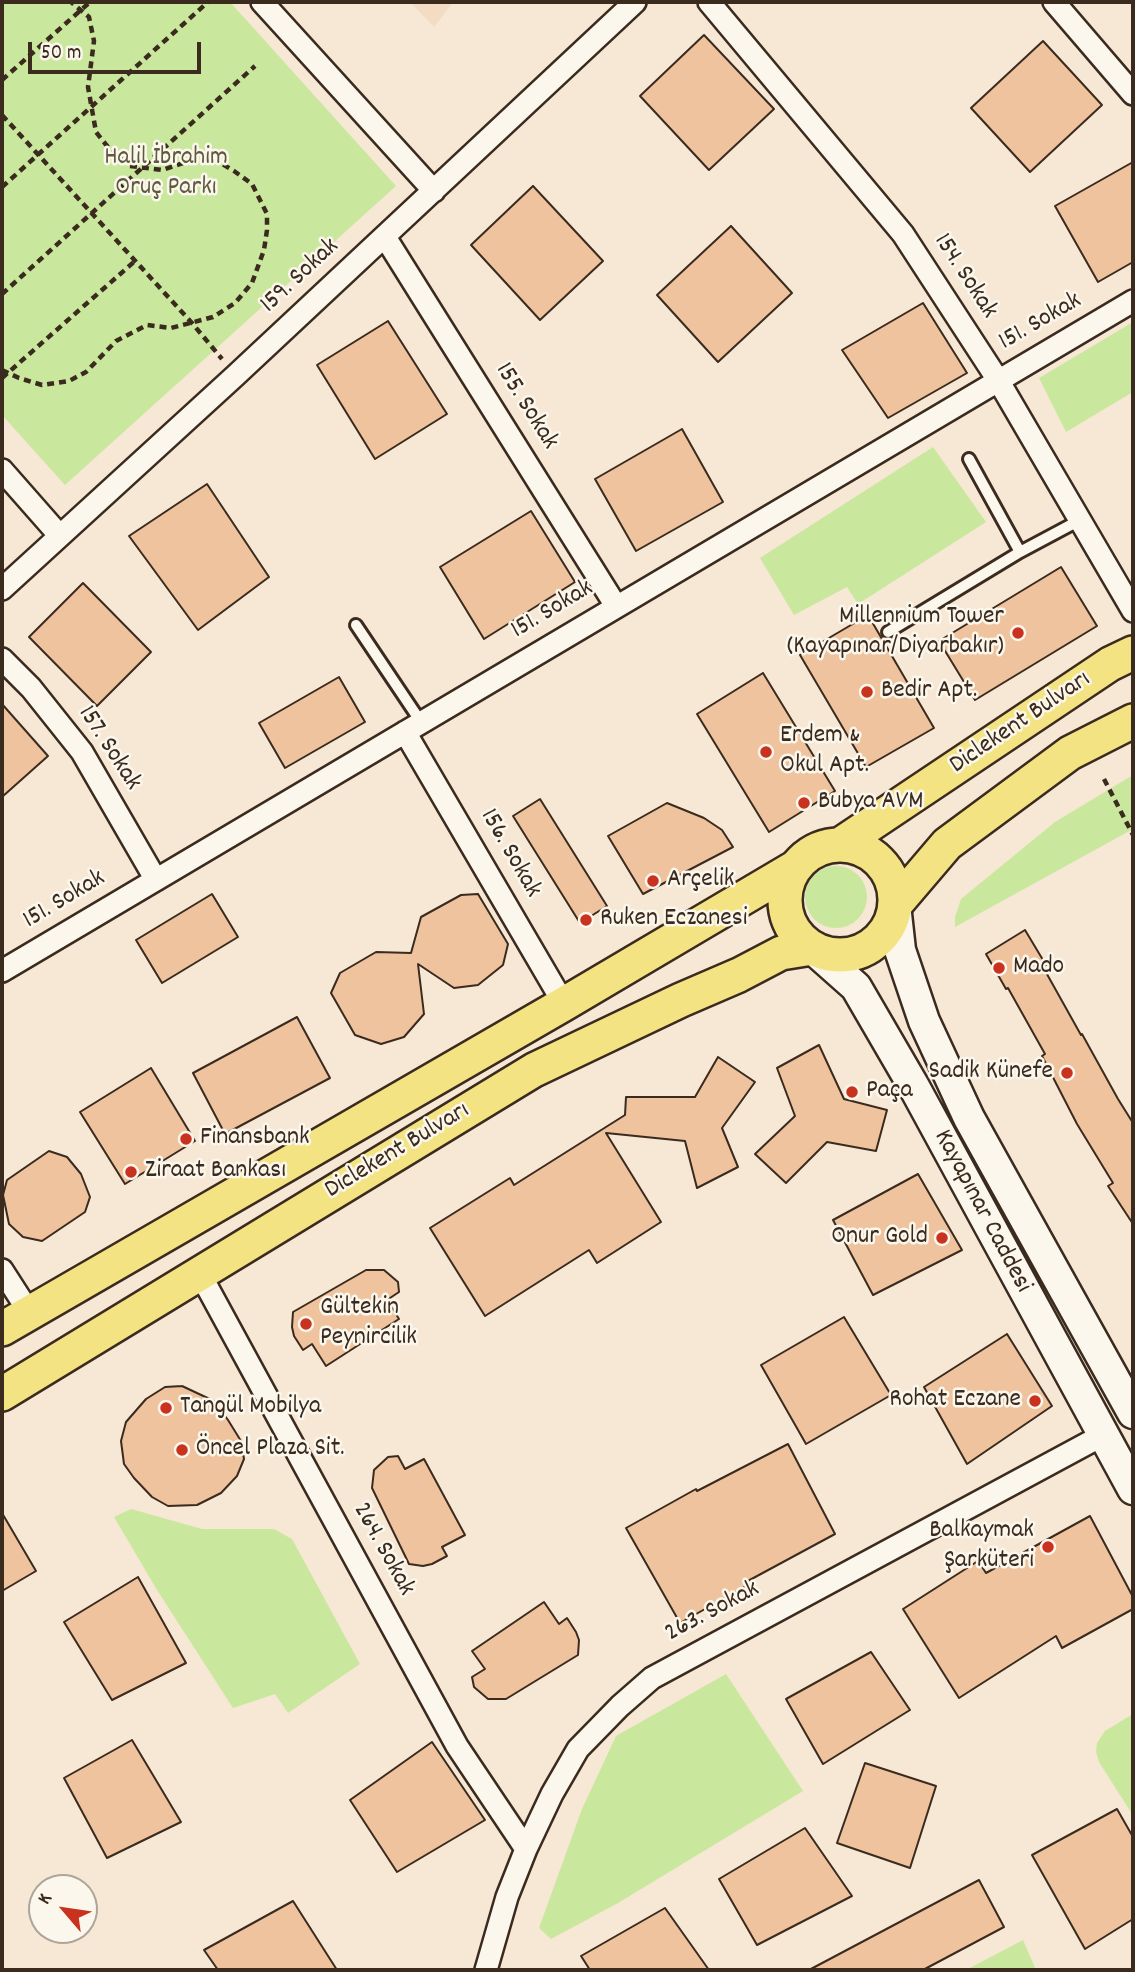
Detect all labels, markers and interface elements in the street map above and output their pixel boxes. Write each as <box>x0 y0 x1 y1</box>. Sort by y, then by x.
scale bar <box>32 28 205 72</box>
text: 50 m <box>41 39 81 69</box>
park label: Halil İbrahim Oruç Parkı <box>104 143 228 204</box>
street label: 154. Sokak <box>925 229 1003 325</box>
street label: 159. Sokak <box>255 233 347 321</box>
street label: 151. Sokak <box>994 287 1088 359</box>
street label: 155. Sokak <box>486 358 564 456</box>
street label: 151. Sokak <box>506 574 600 648</box>
place label: Millennium Tower (Kayapınar/Diyarbakır) <box>787 602 1004 664</box>
marker: Millennium Tower (Kayapınar/Diyarbakır) <box>1010 625 1026 641</box>
street label: Diclekent Bulvarı <box>945 665 1097 783</box>
place label: Bedir Apt. <box>881 676 977 708</box>
marker: Bedir Apt. <box>859 684 875 700</box>
street label: 157. Sokak <box>69 701 147 797</box>
place label: Erdem & Okul Apt. <box>780 721 869 782</box>
marker: Erdem & Okul Apt. <box>758 744 774 760</box>
place label: Bubya AVM <box>818 787 923 819</box>
marker: Bubya AVM <box>796 795 812 811</box>
street label: 156. Sokak <box>471 804 547 904</box>
street label: 151. Sokak <box>18 864 112 938</box>
place label: Arçelik <box>667 865 734 897</box>
marker: Arçelik <box>645 873 661 889</box>
place label: Ruken Eczanesi <box>600 904 747 936</box>
marker: Ruken Eczanesi <box>578 912 594 928</box>
place label: Mado <box>1013 952 1064 984</box>
marker: Mado <box>991 960 1007 976</box>
place label: Sadik Künefe <box>929 1057 1053 1089</box>
marker: Sadik Künefe <box>1059 1065 1075 1081</box>
place label: Paça <box>866 1076 913 1108</box>
marker: Paça <box>844 1084 860 1100</box>
street label: Diclekent Bulvarı <box>320 1097 476 1207</box>
place label: Finansbank <box>200 1123 310 1155</box>
street label: Kayapınar Caddesi <box>925 1125 1037 1299</box>
marker: Finansbank <box>178 1131 194 1147</box>
place label: Ziraat Bankası <box>145 1156 286 1188</box>
marker: Ziraat Bankası <box>123 1164 139 1180</box>
place label: Onur Gold <box>831 1222 928 1254</box>
marker: Onur Gold <box>934 1230 950 1246</box>
place label: Gültekin Peynircilik <box>320 1293 417 1354</box>
marker: Gültekin Peynircilik <box>298 1316 314 1332</box>
place label: Rohat Eczane <box>889 1385 1021 1417</box>
place label: Tangül Mobilya <box>180 1392 321 1424</box>
marker: Rohat Eczane <box>1027 1393 1043 1409</box>
marker: Tangül Mobilya <box>158 1400 174 1416</box>
place label: Öncel Plaza Sit. <box>196 1434 345 1466</box>
marker: Öncel Plaza Sit. <box>174 1442 190 1458</box>
street label: 264. Sokak <box>344 1498 420 1602</box>
place label: Balkaymak Şarküteri <box>929 1516 1034 1578</box>
marker: Balkaymak Şarküteri <box>1040 1539 1056 1555</box>
street label: 263. Sokak <box>660 1575 766 1651</box>
north arrow <box>28 1874 98 1944</box>
text: K <box>32 1889 60 1910</box>

